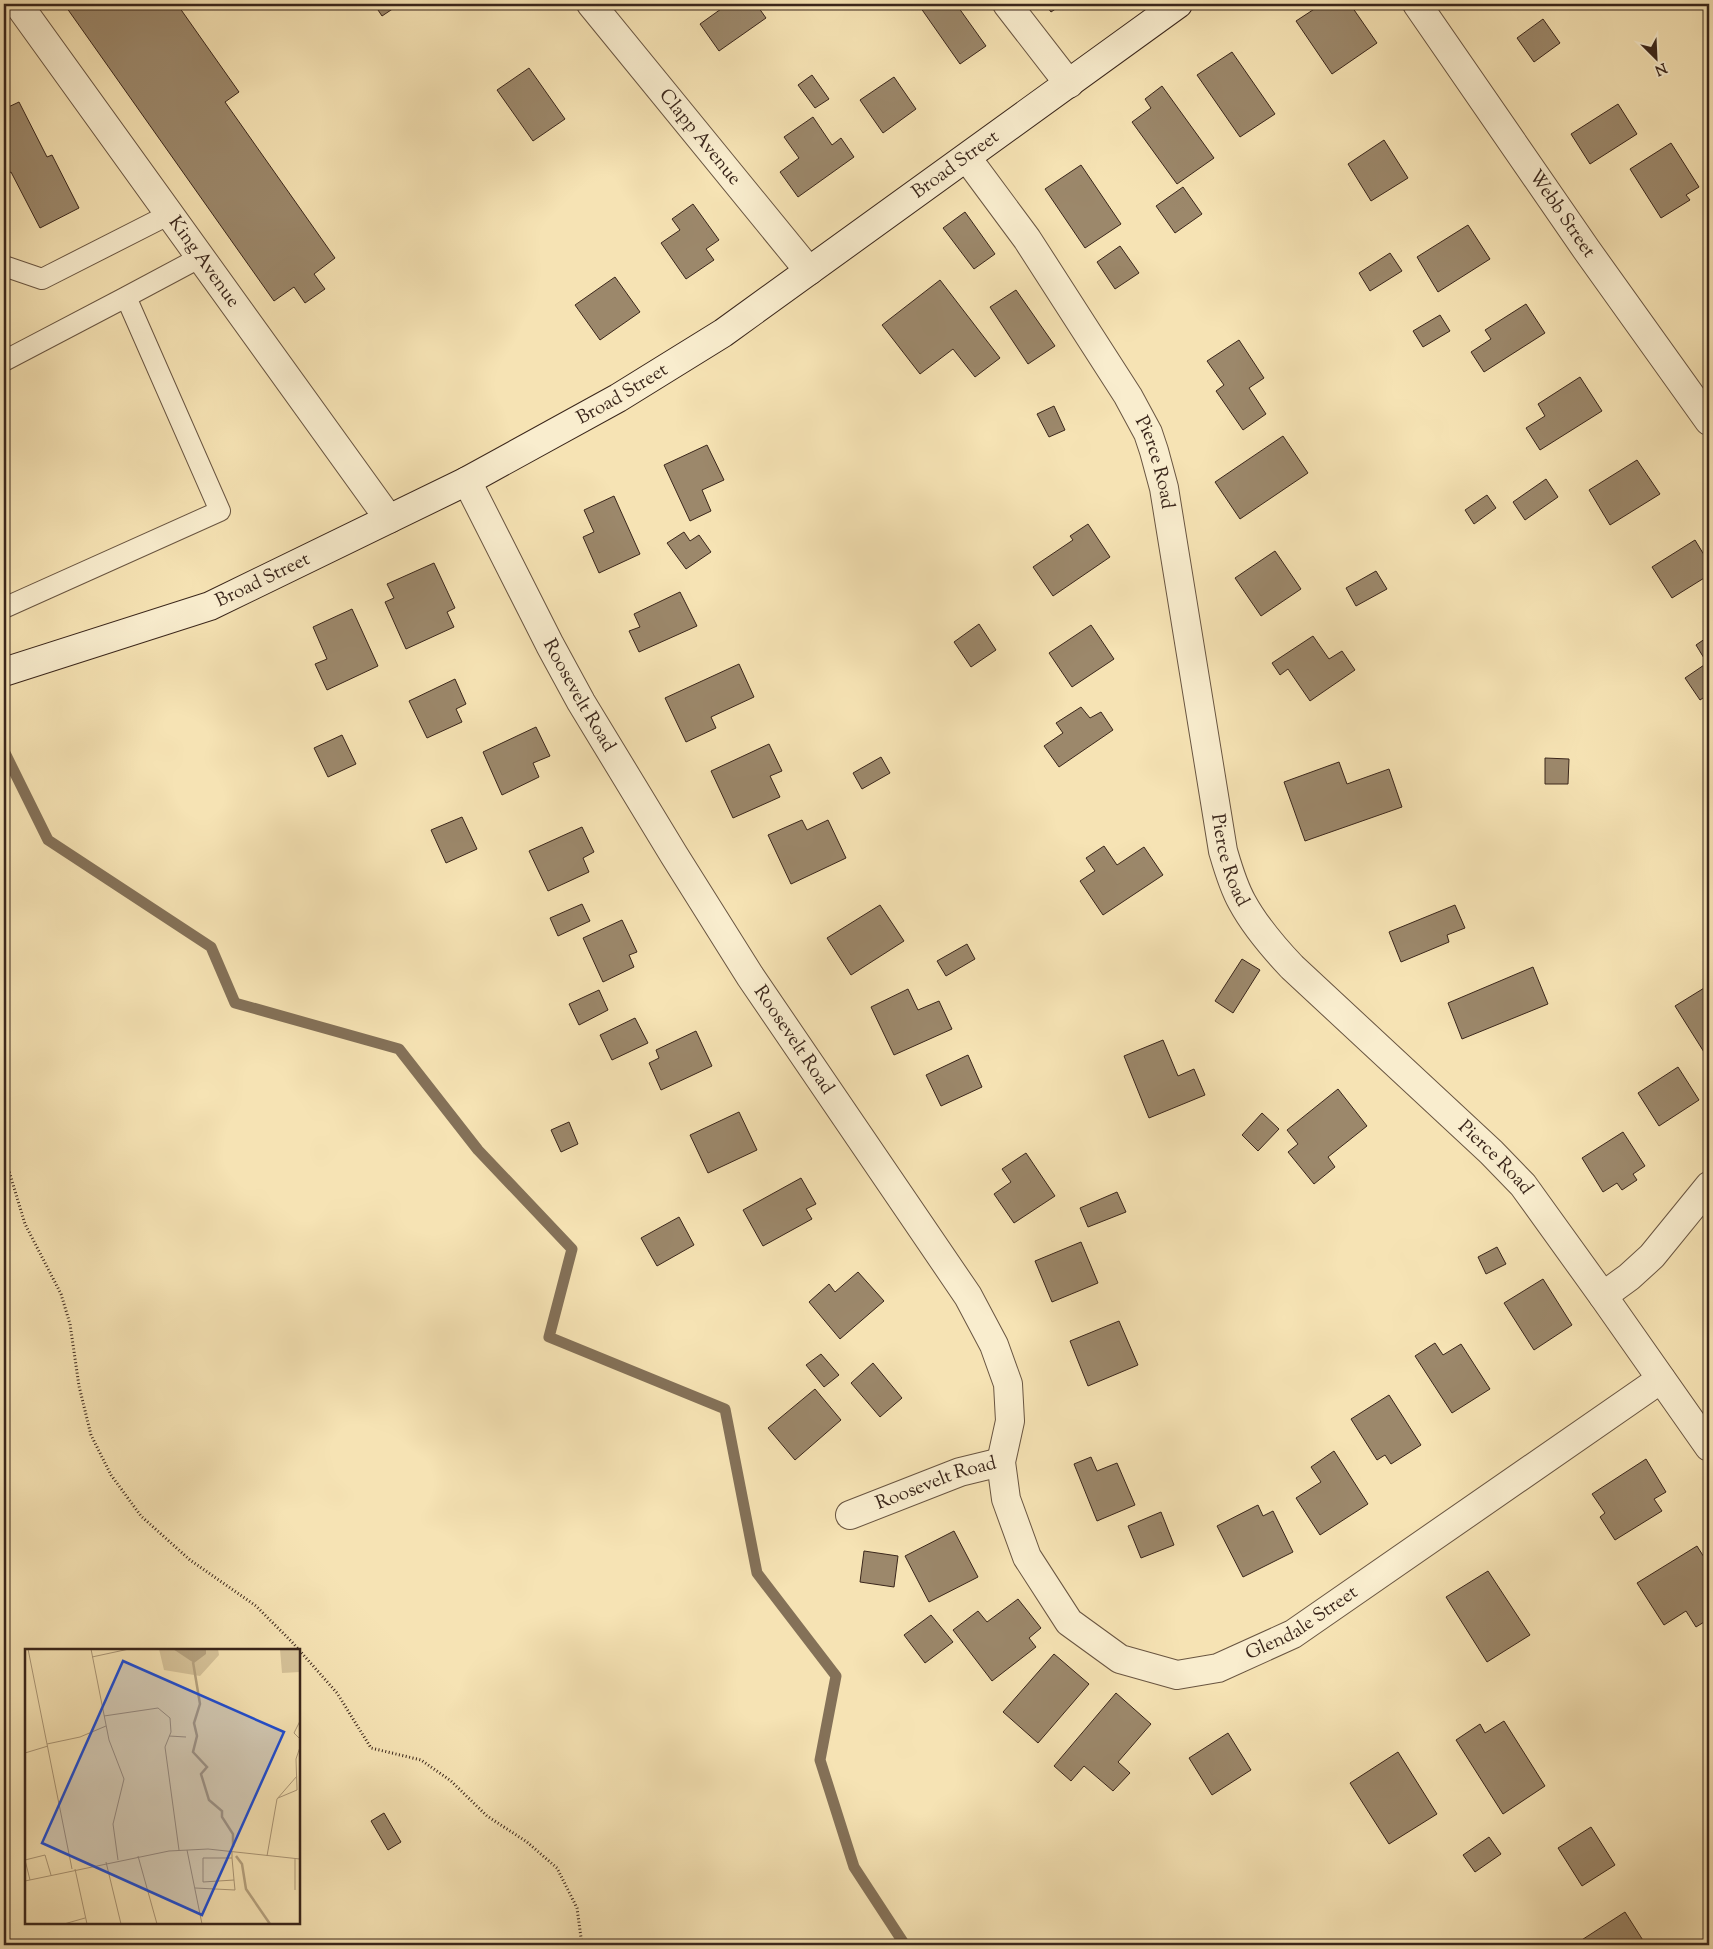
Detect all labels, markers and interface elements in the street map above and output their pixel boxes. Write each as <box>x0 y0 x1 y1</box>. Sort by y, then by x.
north arrow <box>1630 32 1680 82</box>
text: N <box>1651 57 1670 79</box>
street label: Clapp Avenue <box>652 83 748 191</box>
street label: Broad Street <box>906 124 1005 206</box>
street label: Webb Street <box>1522 164 1602 264</box>
street label: King Avenue <box>162 211 246 313</box>
street label: Broad Street <box>572 356 674 432</box>
street label: Pierce Road <box>1128 411 1181 511</box>
street label: Broad Street <box>211 546 315 615</box>
street label: Roosevelt Road <box>536 634 622 758</box>
street label: Pierce Road <box>1204 812 1256 912</box>
street label: Roosevelt Road <box>747 980 840 1100</box>
street label: Pierce Road <box>1452 1114 1539 1200</box>
street label: Roosevelt Road <box>872 1450 1000 1517</box>
street label: Glendale Street <box>1241 1579 1364 1667</box>
inset map <box>25 1649 300 1924</box>

